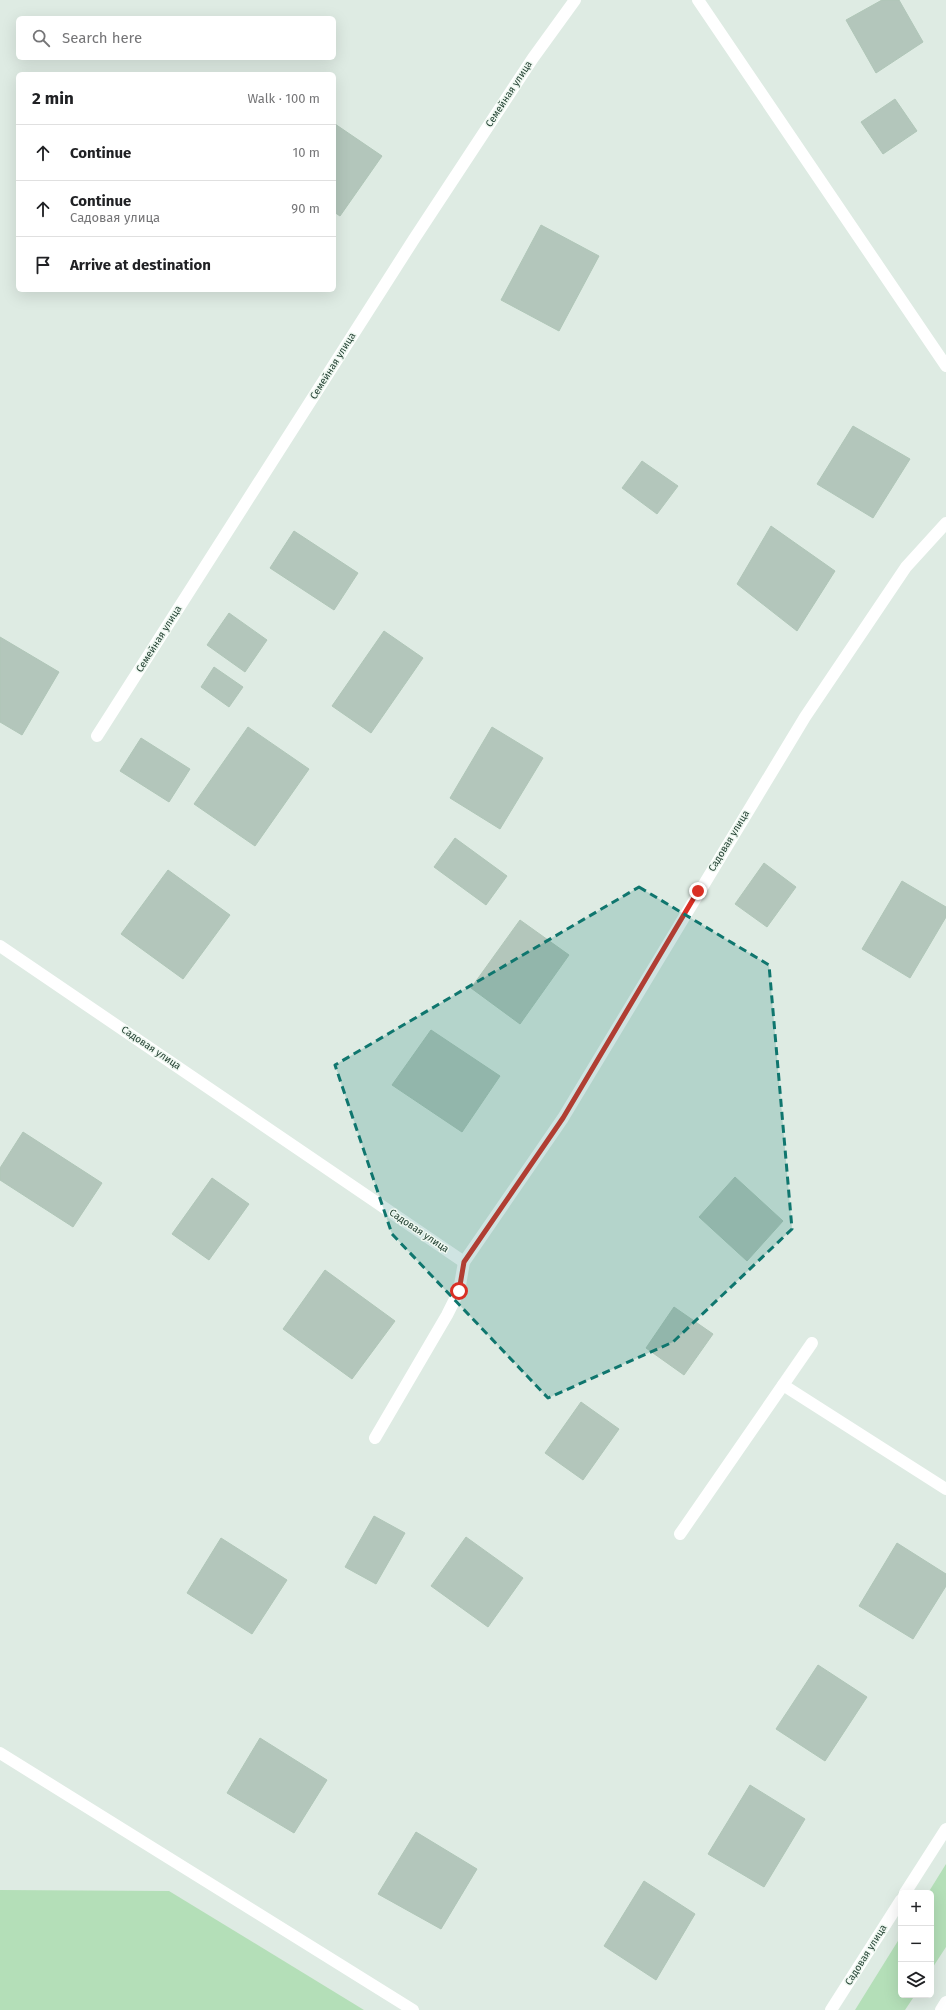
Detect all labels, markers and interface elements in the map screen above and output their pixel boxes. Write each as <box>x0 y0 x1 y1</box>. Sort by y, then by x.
search box <box>16 16 336 60</box>
icon: search <box>30 27 52 49</box>
text: Search here <box>62 29 142 47</box>
street label: Семейная улица <box>483 59 535 129</box>
text: 2 min <box>32 88 74 109</box>
text: Walk · 100 m <box>248 91 320 106</box>
icon: ahead <box>32 142 54 164</box>
text: Continue <box>70 144 131 162</box>
text: 10 m <box>293 145 320 160</box>
text: Continue <box>70 192 131 210</box>
icon: ahead <box>32 198 54 220</box>
text: 90 m <box>291 201 320 216</box>
text: Садовая улица <box>70 210 160 225</box>
icon: arrive <box>32 254 54 276</box>
text: Arrive at destination <box>70 256 211 274</box>
street label: Семейная улица <box>308 330 358 402</box>
street label: Семейная улица <box>134 603 184 675</box>
street label: Садовая улица <box>706 808 752 874</box>
route end <box>689 882 707 900</box>
street label: Садовая улица <box>119 1024 183 1072</box>
street label: Садовая улица <box>387 1207 451 1255</box>
route start <box>450 1282 468 1300</box>
map controls <box>898 1890 934 1998</box>
button: + <box>898 1890 934 1926</box>
street label: Садовая улица <box>843 1922 889 1988</box>
button: − <box>898 1926 934 1962</box>
button: layers <box>898 1962 934 1998</box>

